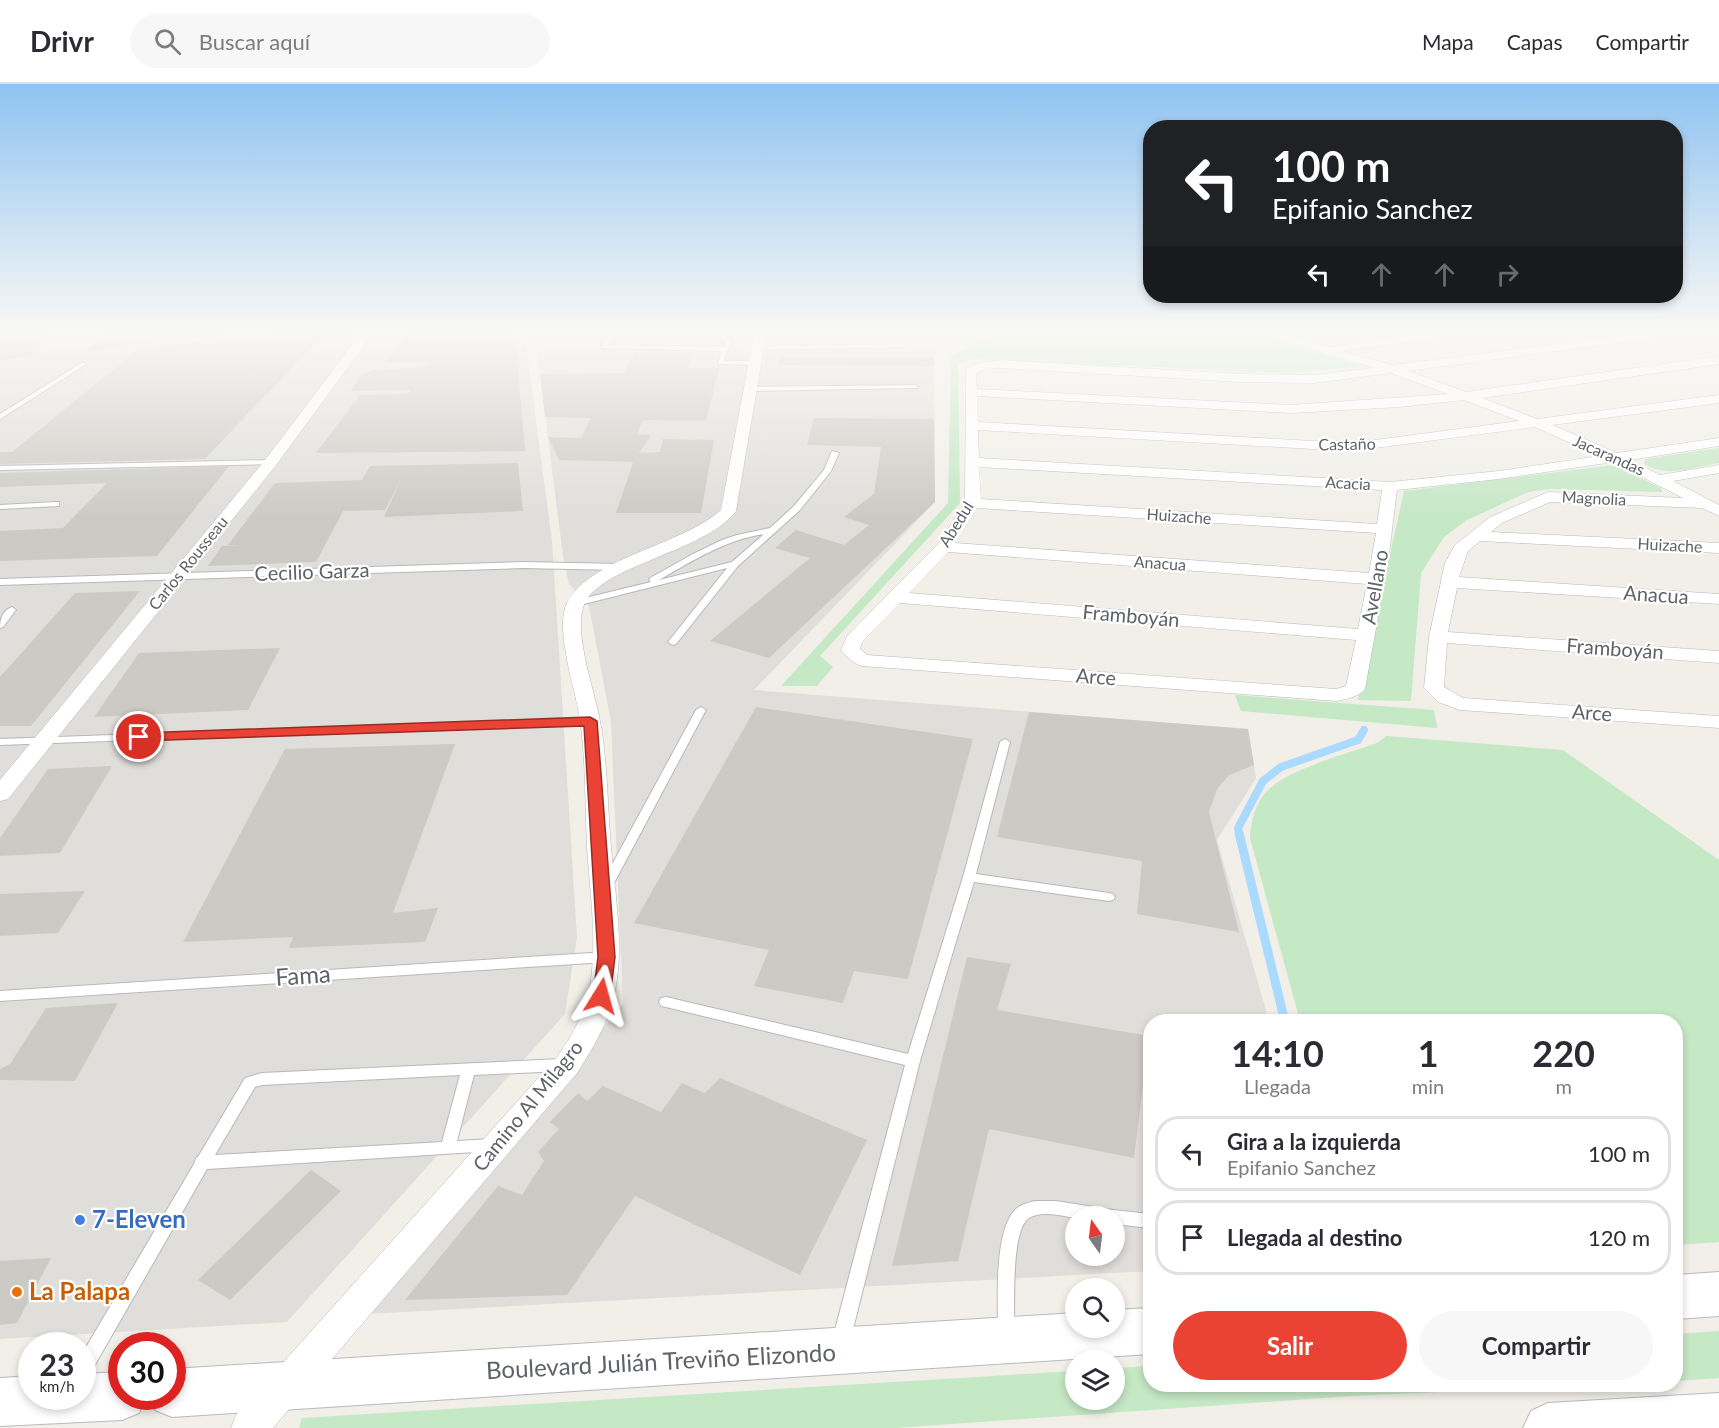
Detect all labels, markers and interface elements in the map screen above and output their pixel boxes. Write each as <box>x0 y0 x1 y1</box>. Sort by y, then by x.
search box <box>130 14 550 68</box>
text: Drivr <box>30 24 94 58</box>
icon: search <box>151 25 184 58</box>
text: Buscar aquí <box>199 28 310 55</box>
text: Mapa <box>1422 29 1474 54</box>
text: Capas <box>1507 29 1563 54</box>
text: Compartir <box>1596 29 1689 54</box>
text: 100 m <box>1272 141 1390 191</box>
icon: left <box>1173 144 1251 222</box>
text: Epifanio Sanchez <box>1272 192 1473 225</box>
icon: left <box>1302 258 1335 291</box>
icon: ahead <box>1365 258 1398 291</box>
icon: ahead <box>1428 258 1461 291</box>
icon: right <box>1491 258 1524 291</box>
street label: Jacarandas <box>1570 430 1648 479</box>
street label: Castaño <box>1318 434 1376 453</box>
street label: Acacia <box>1325 472 1371 493</box>
street label: Magnolia <box>1561 486 1627 509</box>
street label: Abedul <box>934 498 977 550</box>
street label: Huizache <box>1146 504 1212 527</box>
street label: Carlos Rousseau <box>144 512 231 613</box>
street label: Huizache <box>1637 533 1703 556</box>
street label: Avellano <box>1356 548 1392 626</box>
street label: Anacua <box>1133 551 1187 574</box>
street label: Cecilio Garza <box>254 557 370 585</box>
street label: Anacua <box>1623 580 1689 608</box>
street label: Framboyán <box>1082 599 1181 631</box>
street label: Framboyán <box>1566 633 1664 663</box>
street label: Arce <box>1075 663 1117 689</box>
street label: Arce <box>1571 699 1613 725</box>
pin <box>113 711 164 762</box>
icon: arrive <box>122 720 155 753</box>
street label: Fama <box>274 958 332 991</box>
position arrow <box>569 964 633 1028</box>
text: 14:10 <box>1231 1031 1324 1075</box>
text: 1 <box>1418 1031 1439 1075</box>
text: 220 <box>1532 1031 1595 1075</box>
street label: Camino Al Milagro <box>467 1035 587 1176</box>
text: Llegada <box>1244 1074 1311 1098</box>
text: min <box>1412 1074 1444 1098</box>
text: m <box>1555 1074 1572 1098</box>
text: Gira a la izquierda <box>1227 1128 1401 1155</box>
icon: left <box>1176 1137 1209 1170</box>
text: 100 m <box>1588 1140 1650 1167</box>
text: Epifanio Sanchez <box>1227 1155 1376 1179</box>
place label: 7-Eleven <box>92 1204 186 1233</box>
north arrow <box>1065 1206 1125 1266</box>
map controls <box>1065 1206 1125 1410</box>
marker: 7-Eleven <box>73 1213 87 1227</box>
icon: arrive <box>1176 1221 1209 1254</box>
text: Llegada al destino <box>1227 1224 1403 1251</box>
text: 120 m <box>1588 1224 1650 1251</box>
place label: La Palapa <box>29 1276 130 1305</box>
button: search <box>1065 1278 1125 1338</box>
marker: La Palapa <box>10 1285 24 1299</box>
button: Salir <box>1173 1311 1407 1380</box>
button: Compartir <box>1419 1311 1653 1380</box>
speed limit sign: 30 <box>108 1332 186 1410</box>
street label: Boulevard Julián Treviño Elizondo <box>485 1337 837 1384</box>
text: 23 <box>40 1346 74 1382</box>
button: layers <box>1065 1350 1125 1410</box>
text: km/h <box>39 1377 75 1395</box>

